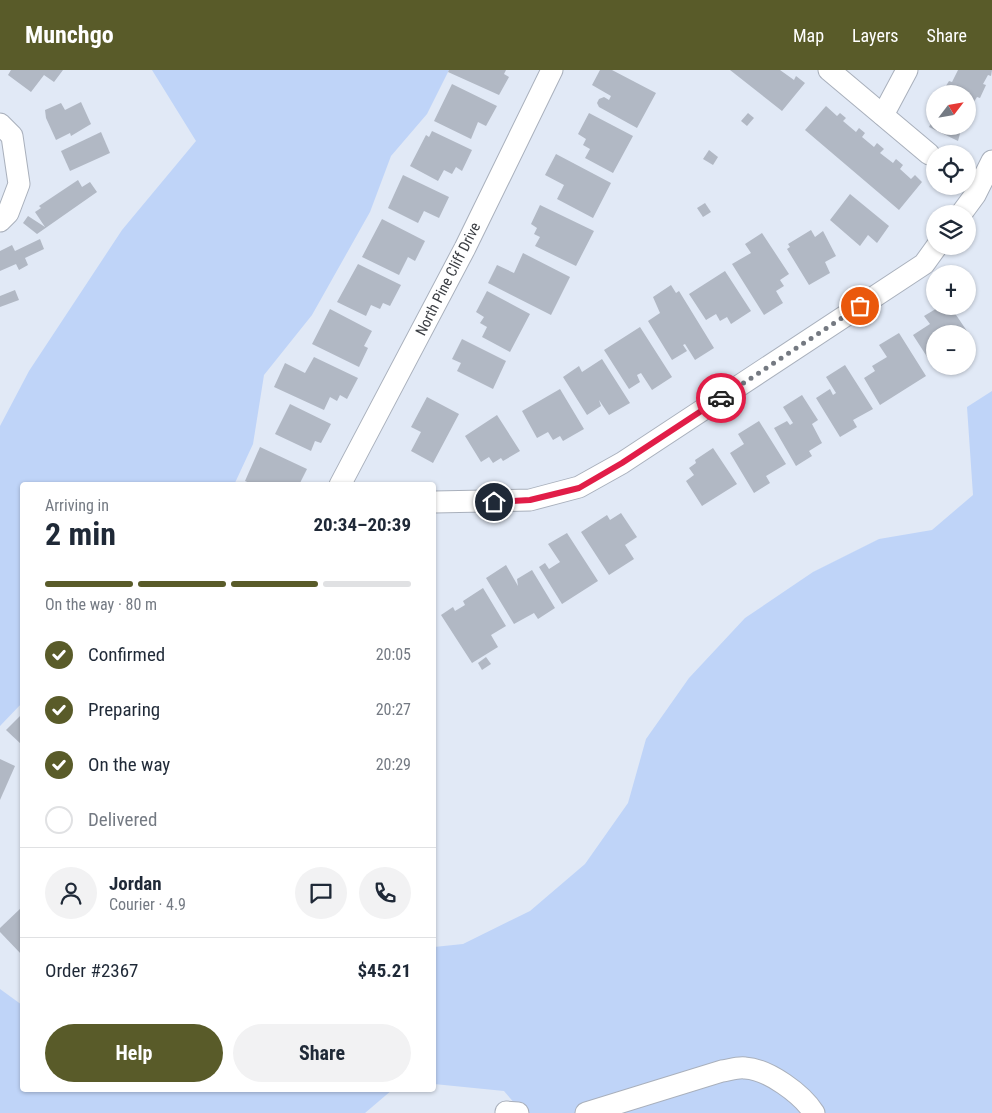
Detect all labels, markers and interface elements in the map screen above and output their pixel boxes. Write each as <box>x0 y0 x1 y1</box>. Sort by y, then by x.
text: Munchgo <box>25 21 114 49</box>
text: Map <box>793 25 824 46</box>
text: Layers <box>852 25 899 46</box>
text: Share <box>927 25 967 46</box>
north arrow <box>926 85 976 135</box>
map controls <box>926 85 976 375</box>
button: locate <box>926 145 976 195</box>
button: layers <box>926 205 976 255</box>
street label: North Pine Cliff Drive <box>412 219 484 339</box>
button: + <box>926 265 976 315</box>
pin <box>839 285 881 327</box>
icon: bag <box>846 292 874 320</box>
button: − <box>926 325 976 375</box>
courier <box>696 373 746 423</box>
icon: car <box>707 384 735 412</box>
pin <box>473 481 515 523</box>
icon: home <box>480 488 508 516</box>
text: Arriving in <box>45 496 109 515</box>
text: 20:34–20:39 <box>313 513 411 536</box>
text: 2 min <box>45 515 116 553</box>
text: On the way · 80 m <box>45 595 157 614</box>
icon: check <box>45 641 73 669</box>
text: Confirmed <box>88 643 165 666</box>
text: 20:05 <box>376 645 411 664</box>
icon: check <box>45 696 73 724</box>
text: Preparing <box>88 698 160 721</box>
text: 20:27 <box>376 700 411 719</box>
icon: check <box>45 751 73 779</box>
text: On the way <box>88 753 170 776</box>
text: 20:29 <box>376 755 411 774</box>
text: Delivered <box>88 808 157 831</box>
button: person <box>45 867 97 919</box>
button: chat <box>295 867 347 919</box>
button: phone <box>359 867 411 919</box>
text: Jordan <box>109 872 162 895</box>
text: Courier · 4.9 <box>109 895 186 914</box>
text: Order #2367 <box>45 959 138 982</box>
text: $45.21 <box>357 959 411 982</box>
button: Help <box>45 1024 223 1082</box>
button: Share <box>233 1024 411 1082</box>

